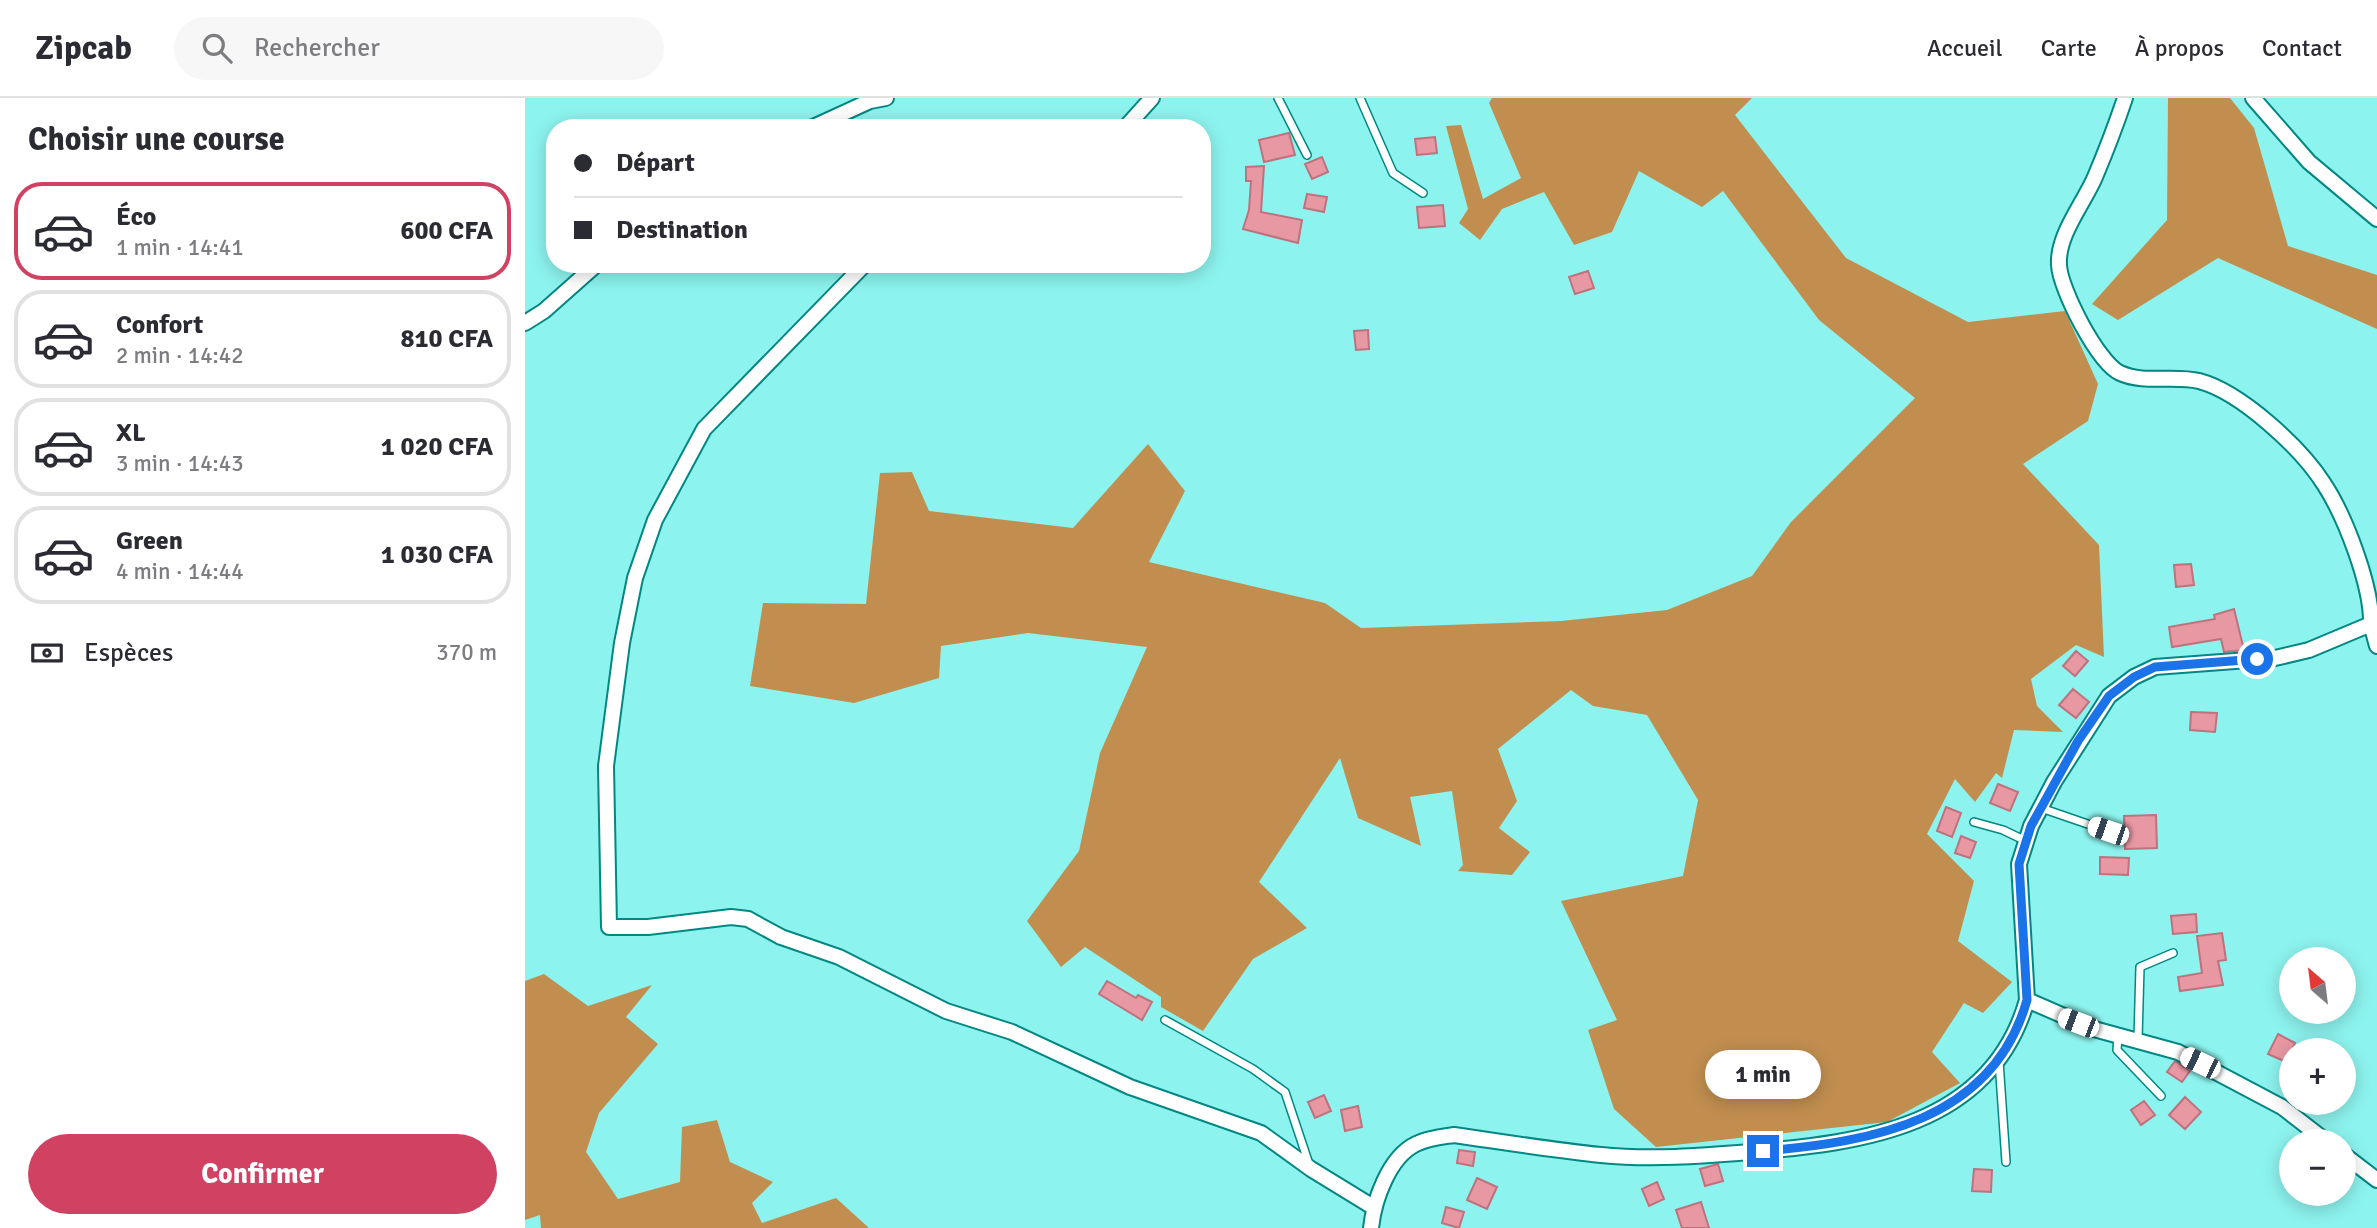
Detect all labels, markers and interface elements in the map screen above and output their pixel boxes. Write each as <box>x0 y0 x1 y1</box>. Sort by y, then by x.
search box <box>174 17 664 80</box>
text: Zipcab <box>35 28 132 69</box>
icon: search <box>198 29 236 67</box>
text: Rechercher <box>254 32 380 64</box>
text: Accueil <box>1927 33 2003 63</box>
text: Carte <box>2041 33 2097 63</box>
text: À propos <box>2135 33 2224 63</box>
text: Contact <box>2262 33 2342 63</box>
text: Choisir une course <box>28 120 285 159</box>
text: Départ <box>616 147 695 179</box>
icon: car <box>32 200 95 263</box>
text: Éco <box>116 201 156 233</box>
text: Destination <box>616 214 748 246</box>
text: 600 CFA <box>401 215 493 247</box>
text: 1 min · 14:41 <box>116 233 244 262</box>
icon: car <box>32 308 95 371</box>
text: Confort <box>116 309 203 341</box>
text: 810 CFA <box>401 323 493 355</box>
text: 2 min · 14:42 <box>116 341 244 370</box>
icon: car <box>32 416 95 479</box>
text: XL <box>116 417 146 449</box>
text: 1 020 CFA <box>381 431 493 463</box>
text: 3 min · 14:43 <box>116 449 244 478</box>
icon: car <box>32 524 95 587</box>
text: Green <box>116 525 183 557</box>
text: 1 030 CFA <box>381 539 493 571</box>
text: 4 min · 14:44 <box>116 557 244 586</box>
icon: cash <box>28 634 66 672</box>
text: Espèces <box>84 637 173 669</box>
text: 370 m <box>436 638 497 667</box>
route start <box>2241 643 2273 675</box>
car <box>2085 814 2132 848</box>
north arrow <box>2279 947 2355 1024</box>
map controls <box>2279 947 2356 1206</box>
car <box>2055 1006 2102 1040</box>
button: + <box>2279 1038 2356 1115</box>
car <box>2177 1044 2224 1082</box>
callout: 1 min <box>1705 1049 1821 1098</box>
text: 1 min <box>1735 1060 1791 1089</box>
button: − <box>2279 1129 2356 1206</box>
button: Confirmer <box>28 1134 497 1214</box>
route end <box>1747 1135 1779 1167</box>

